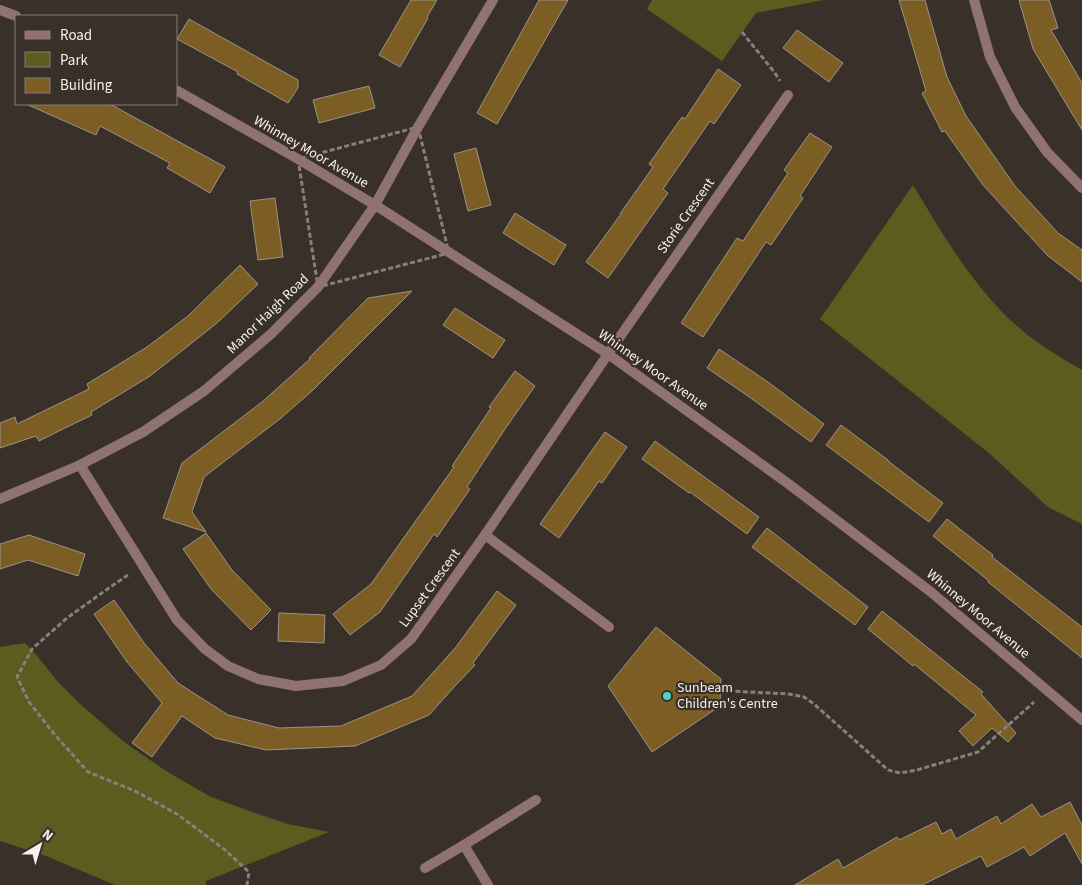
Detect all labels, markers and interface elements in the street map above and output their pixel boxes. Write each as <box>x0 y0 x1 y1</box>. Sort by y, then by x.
legend <box>15 15 178 105</box>
text: Road <box>60 25 92 46</box>
text: Park <box>60 50 89 71</box>
text: Building <box>60 75 113 96</box>
street label: Whinney Moor Avenue <box>250 111 372 193</box>
street label: Storie Crescent <box>652 174 720 258</box>
street label: Manor Haigh Road <box>222 270 314 358</box>
street label: Whinney Moor Avenue <box>594 325 712 415</box>
street label: Lupset Crescent <box>395 544 466 632</box>
street label: Whinney Moor Avenue <box>922 565 1034 663</box>
place label: Sunbeam Children's Centre <box>677 678 778 714</box>
marker: Sunbeam Children's Centre <box>661 690 673 702</box>
north arrow <box>15 820 65 870</box>
text: N <box>38 825 57 846</box>

